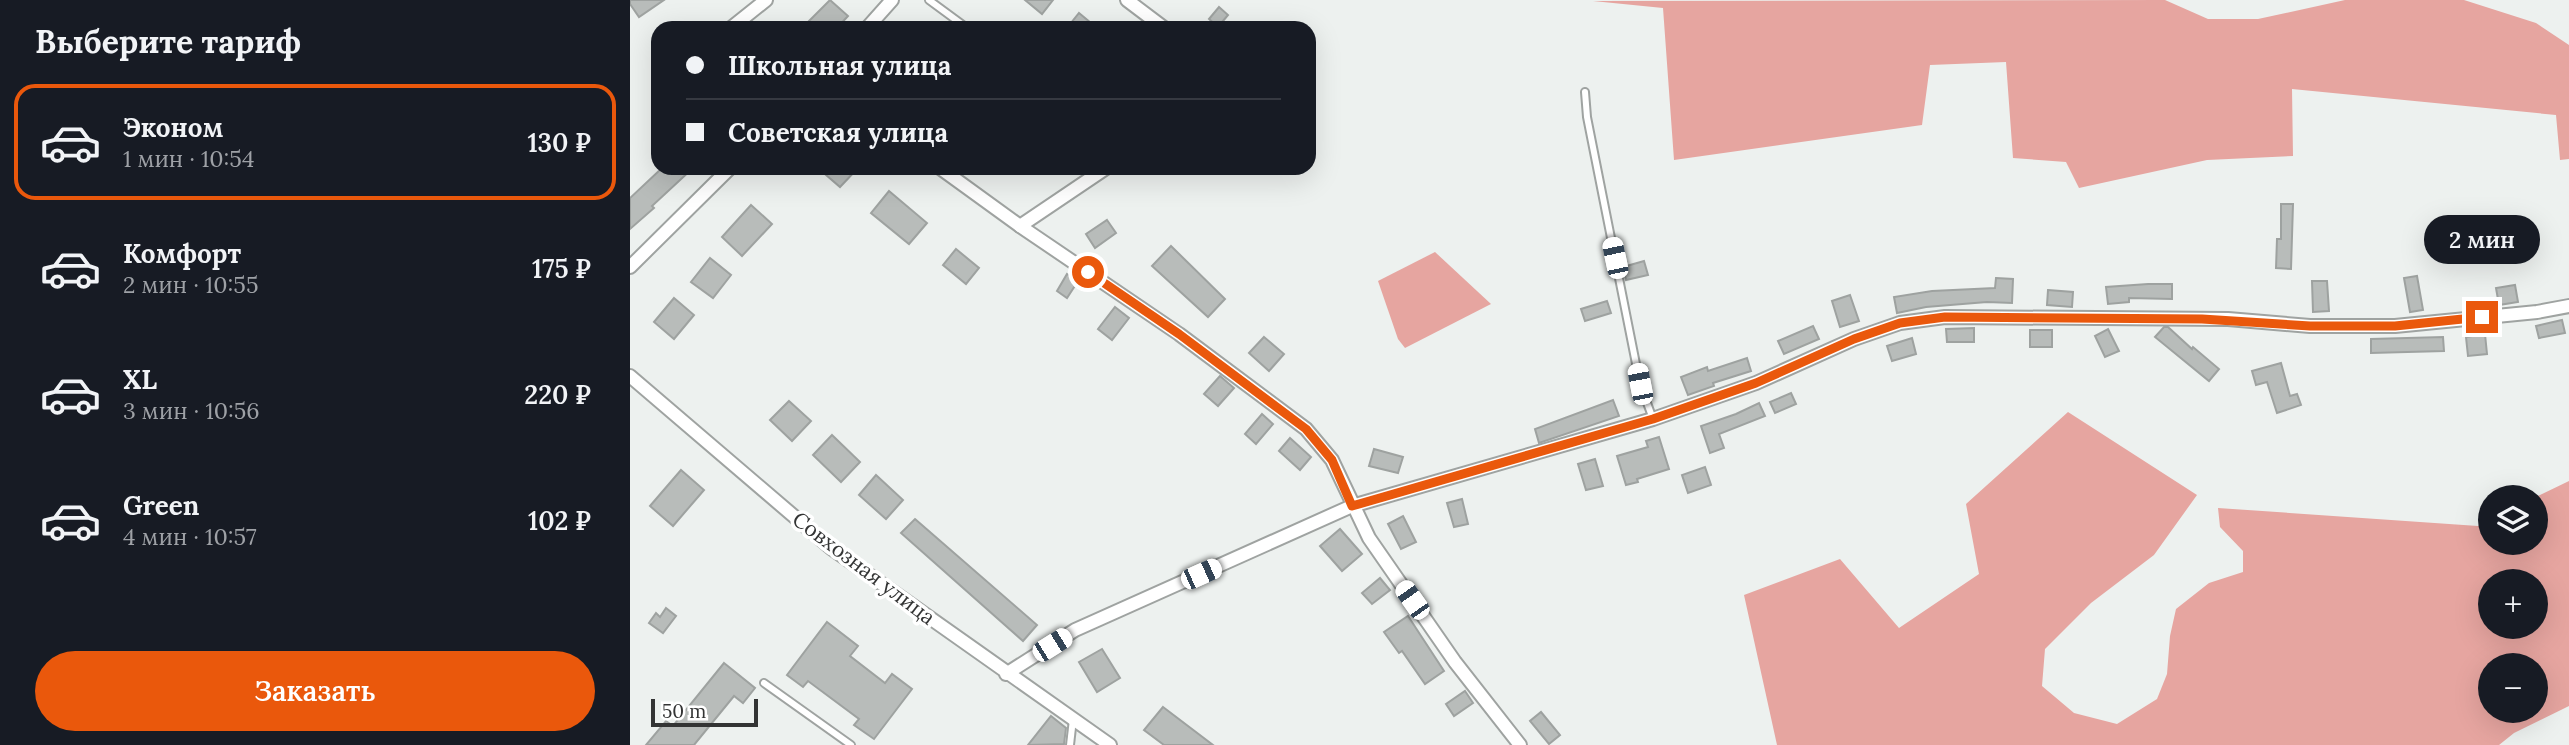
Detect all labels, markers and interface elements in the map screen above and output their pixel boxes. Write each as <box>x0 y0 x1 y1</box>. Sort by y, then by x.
text: Выберите тариф <box>35 21 301 62</box>
text: Школьная улица <box>728 49 952 82</box>
icon: car <box>39 111 102 174</box>
text: Эконом <box>123 111 223 144</box>
text: Советская улица <box>728 116 948 149</box>
text: 130 ₽ <box>527 126 591 159</box>
text: 1 мин · 10:54 <box>123 144 254 173</box>
callout: 2 мин <box>2424 216 2540 264</box>
text: 2 мин <box>2449 225 2515 254</box>
car <box>1601 235 1630 281</box>
icon: car <box>39 237 102 300</box>
text: Комфорт <box>123 237 241 270</box>
text: 175 ₽ <box>532 252 591 285</box>
route start <box>1072 256 1104 288</box>
text: 2 мин · 10:55 <box>123 270 258 299</box>
route end <box>2466 301 2498 333</box>
car <box>1626 361 1655 407</box>
icon: car <box>39 363 102 426</box>
text: XL <box>123 363 157 396</box>
text: 220 ₽ <box>524 378 591 411</box>
text: 3 мин · 10:56 <box>123 396 260 425</box>
map controls <box>2478 485 2548 723</box>
button: layers <box>2478 485 2548 555</box>
icon: car <box>39 489 102 552</box>
text: Green <box>123 489 199 522</box>
text: 102 ₽ <box>528 504 591 537</box>
street label: Совхозная улица <box>787 505 941 631</box>
text: 4 мин · 10:57 <box>123 522 257 551</box>
car <box>1178 556 1225 592</box>
button: + <box>2478 569 2548 639</box>
car <box>1392 577 1433 623</box>
car <box>1029 625 1076 665</box>
button: Заказать <box>35 651 595 731</box>
button: − <box>2478 653 2548 723</box>
scale bar <box>651 696 758 728</box>
text: 50 m <box>662 699 706 723</box>

